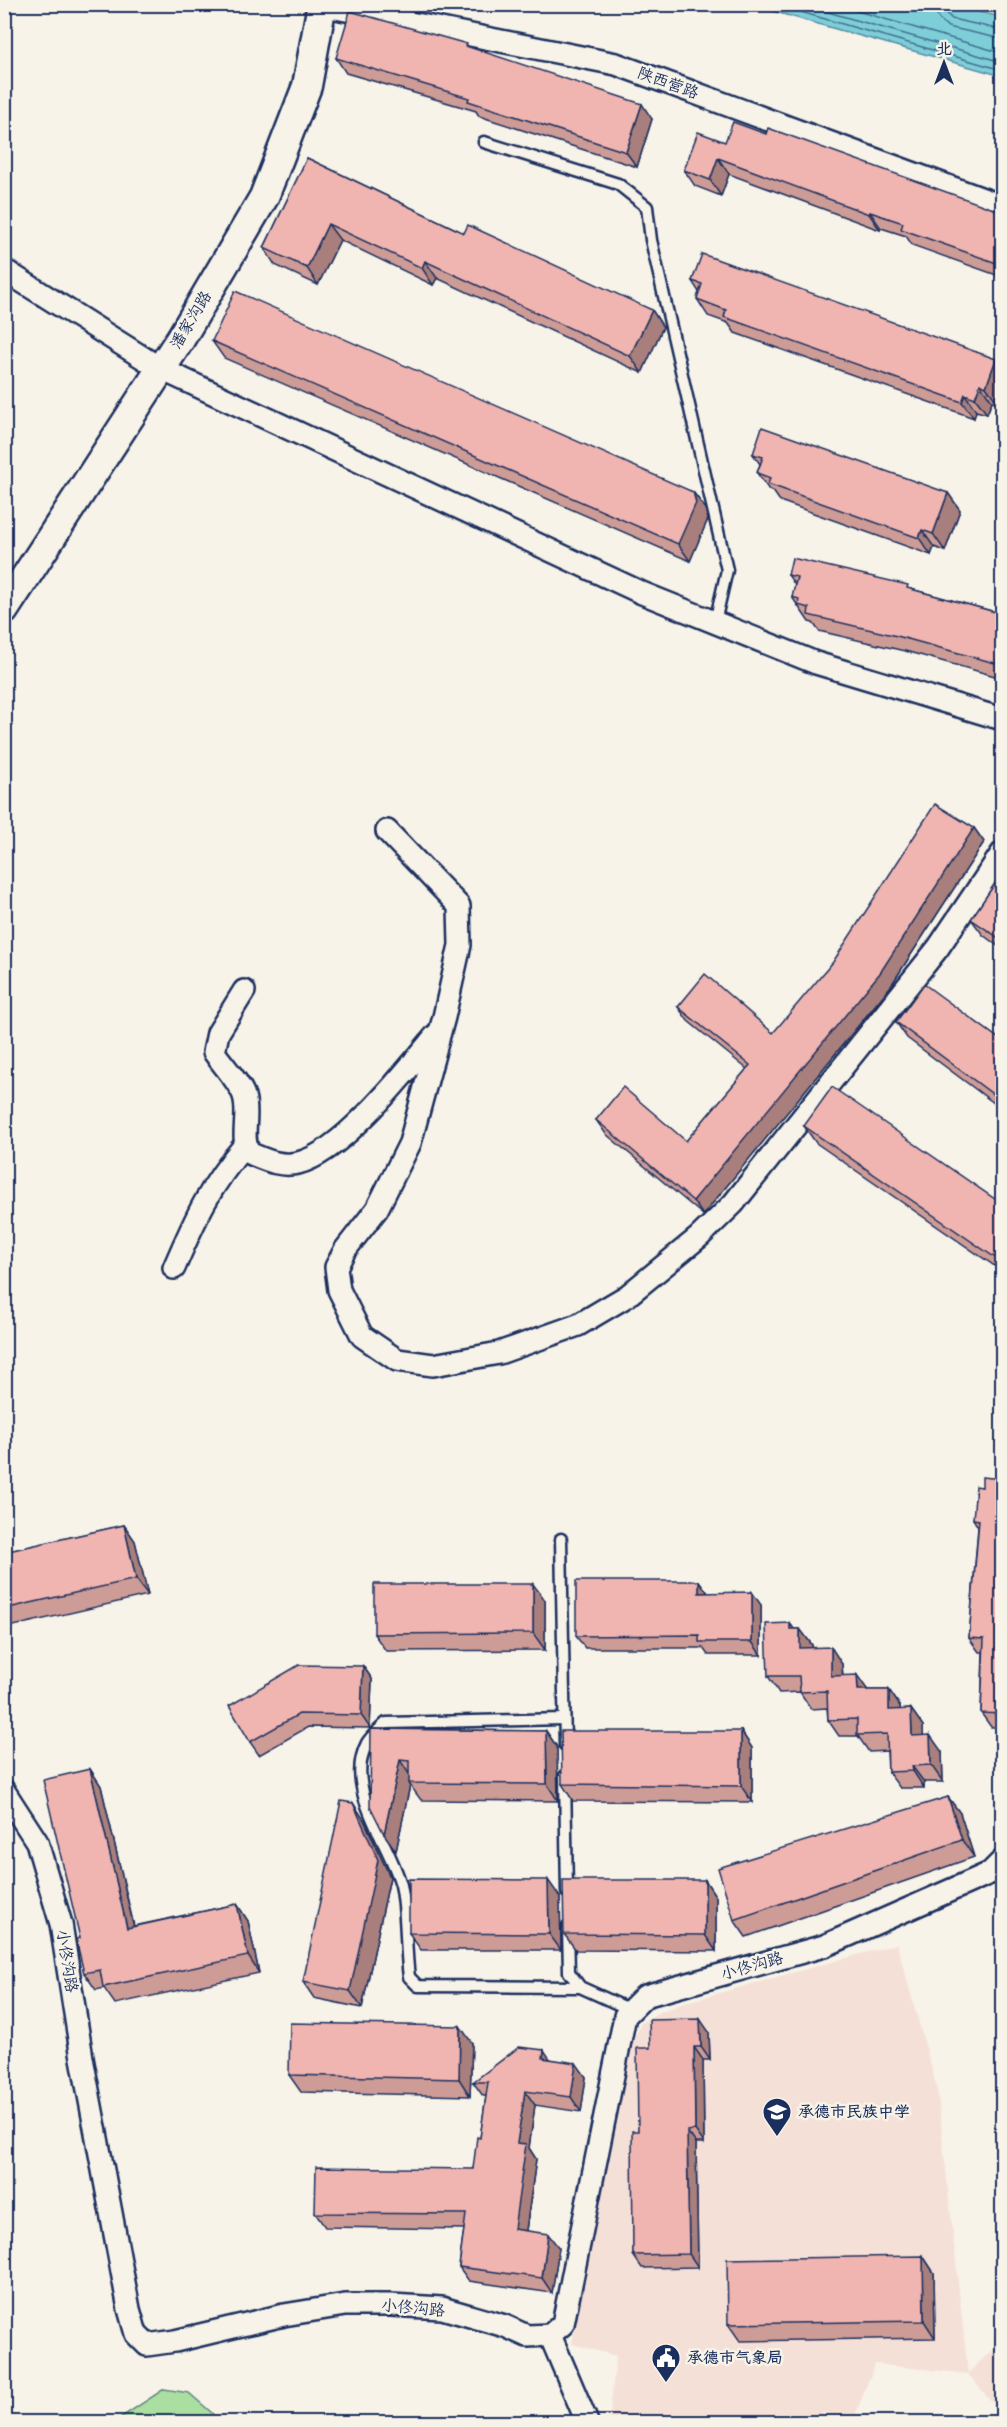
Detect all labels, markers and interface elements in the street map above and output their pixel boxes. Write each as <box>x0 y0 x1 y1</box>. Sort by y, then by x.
north arrow <box>914 33 974 93</box>
text: 北 <box>936 39 952 59</box>
street label: 陕西营路 <box>635 63 701 103</box>
street label: 潘家沟路 <box>166 287 216 353</box>
street label: 小佟沟路 <box>52 1928 82 1994</box>
street label: 小佟沟路 <box>718 1948 786 1984</box>
school or university icon: 承德市民族中学 <box>761 2096 793 2138</box>
place label: 承德市民族中学 <box>798 2102 910 2122</box>
street label: 小佟沟路 <box>380 2295 446 2321</box>
public building icon: 承德市气象局 <box>650 2342 682 2384</box>
place label: 承德市气象局 <box>687 2348 783 2368</box>

